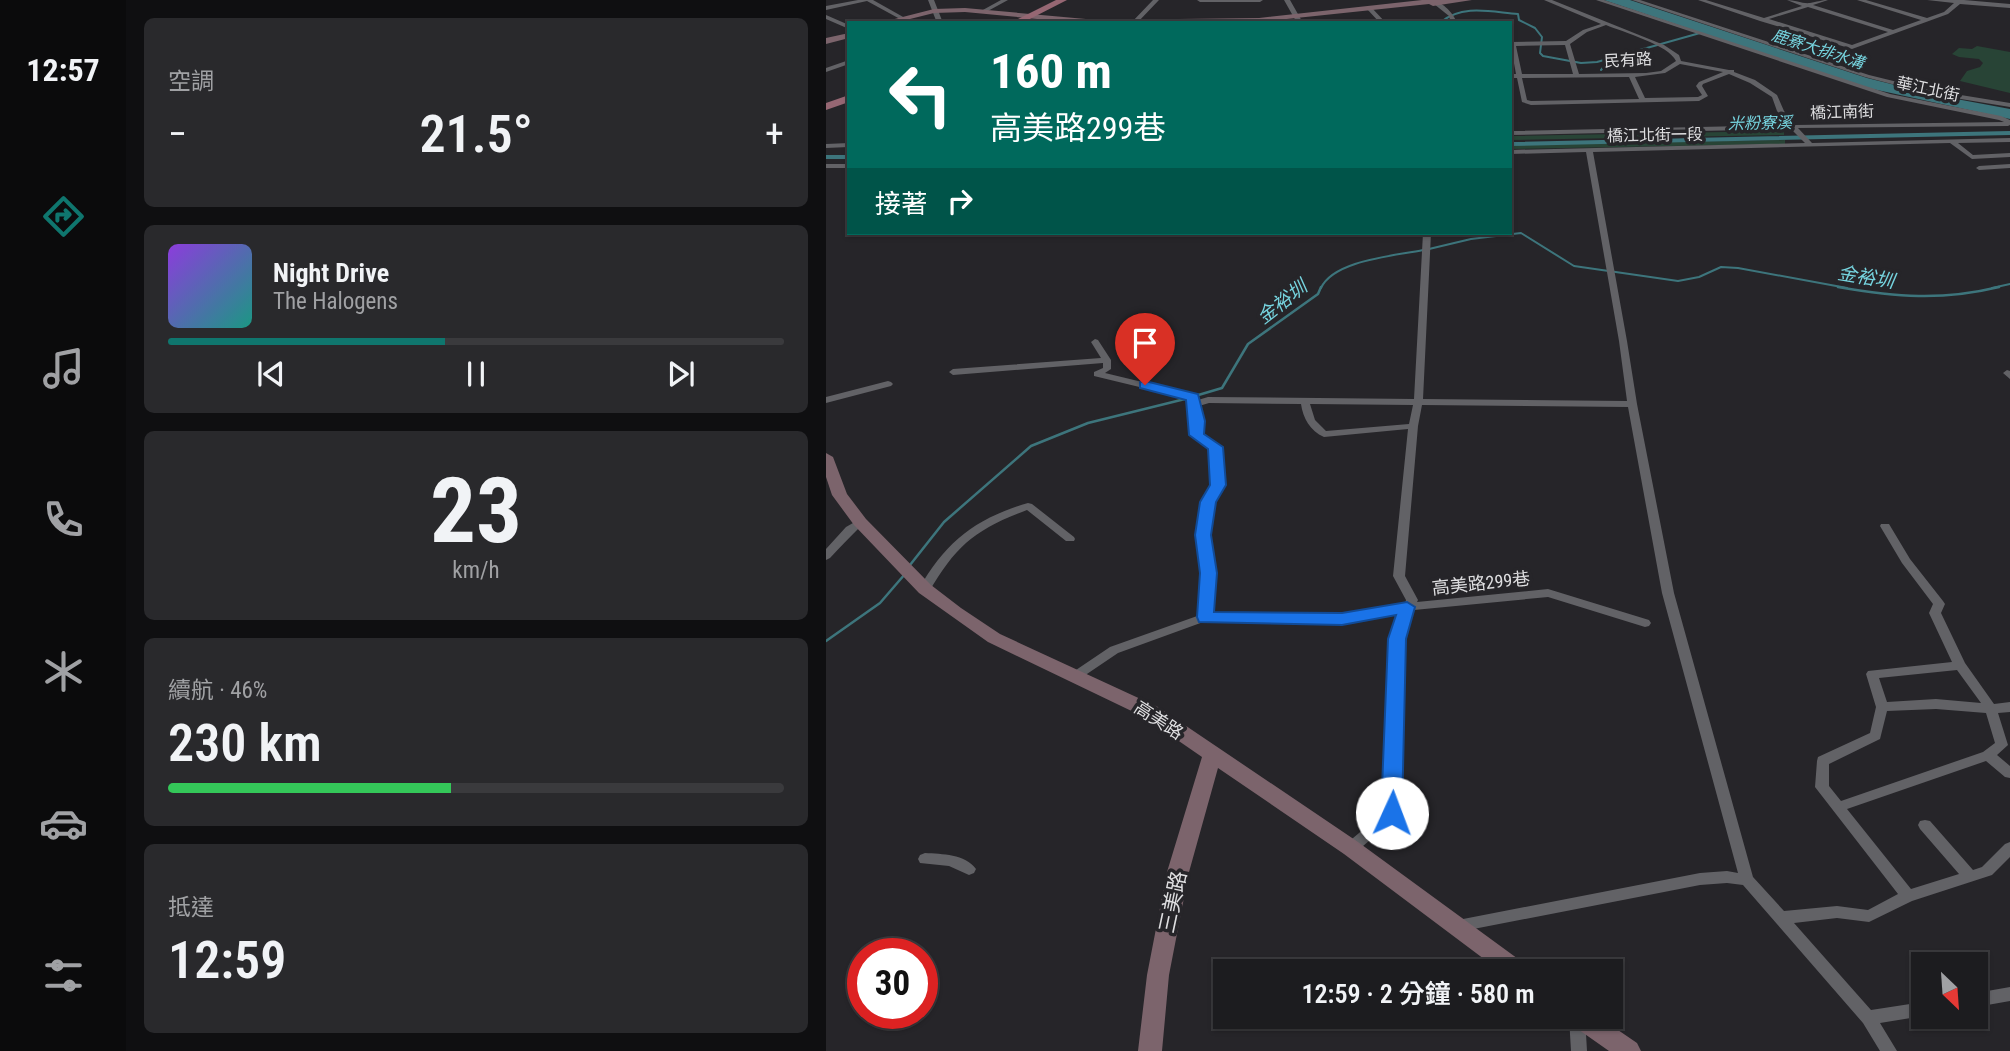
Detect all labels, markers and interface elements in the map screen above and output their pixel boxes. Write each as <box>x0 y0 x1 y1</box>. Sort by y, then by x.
water label: 鹿寮大排水溝 <box>1769 25 1868 73</box>
text: 160 m <box>990 43 1112 100</box>
icon: left <box>875 49 966 140</box>
street label: 民有路 <box>1604 49 1652 71</box>
text: 12:57 <box>26 51 100 89</box>
text: 空調 <box>168 68 214 95</box>
street label: 華江北街 <box>1895 73 1961 105</box>
street label: 橋江南街 <box>1810 101 1874 123</box>
text: 21.5° <box>419 104 533 165</box>
text: 高美路299巷 <box>990 109 1165 147</box>
text: − <box>168 112 187 156</box>
text: + <box>765 112 784 156</box>
water label: 米粉寮溪 <box>1728 113 1794 133</box>
street label: 橋江北街一段 <box>1607 125 1703 145</box>
icon: right <box>941 182 979 220</box>
text: 接著 <box>875 189 927 219</box>
icon: directions <box>39 192 88 241</box>
text: Night Drive <box>273 258 389 288</box>
water label: 金裕圳 <box>1836 261 1899 293</box>
water label: 金裕圳 <box>1252 274 1314 329</box>
text: The Halogens <box>273 288 398 315</box>
pin <box>1115 313 1175 385</box>
icon: arrive <box>1126 324 1164 362</box>
icon: music <box>39 344 88 393</box>
icon: previous <box>252 355 290 393</box>
icon: pause <box>457 355 495 393</box>
icon: next <box>662 355 700 393</box>
text: 23 <box>430 458 522 564</box>
icon: phone <box>39 495 88 544</box>
text: km/h <box>452 557 500 584</box>
street label: 高美路299巷 <box>1431 567 1531 599</box>
icon: climate <box>39 647 88 696</box>
text: 續航 · 46% <box>168 677 267 704</box>
street label: 高美路 <box>1131 696 1187 744</box>
text: 230 km <box>168 713 322 774</box>
position arrow <box>1355 776 1429 850</box>
icon: car <box>39 799 88 848</box>
street label: 三美路 <box>1155 869 1191 935</box>
text: 抵達 <box>168 894 214 921</box>
text: 12:59 <box>168 930 286 991</box>
speed limit sign: 30 <box>847 938 938 1029</box>
icon: filters <box>39 951 88 1000</box>
north arrow <box>1911 952 1988 1029</box>
map controls <box>1911 952 1988 1029</box>
text: 12:59 · 2 分鐘 · 580 m <box>1301 979 1535 1009</box>

